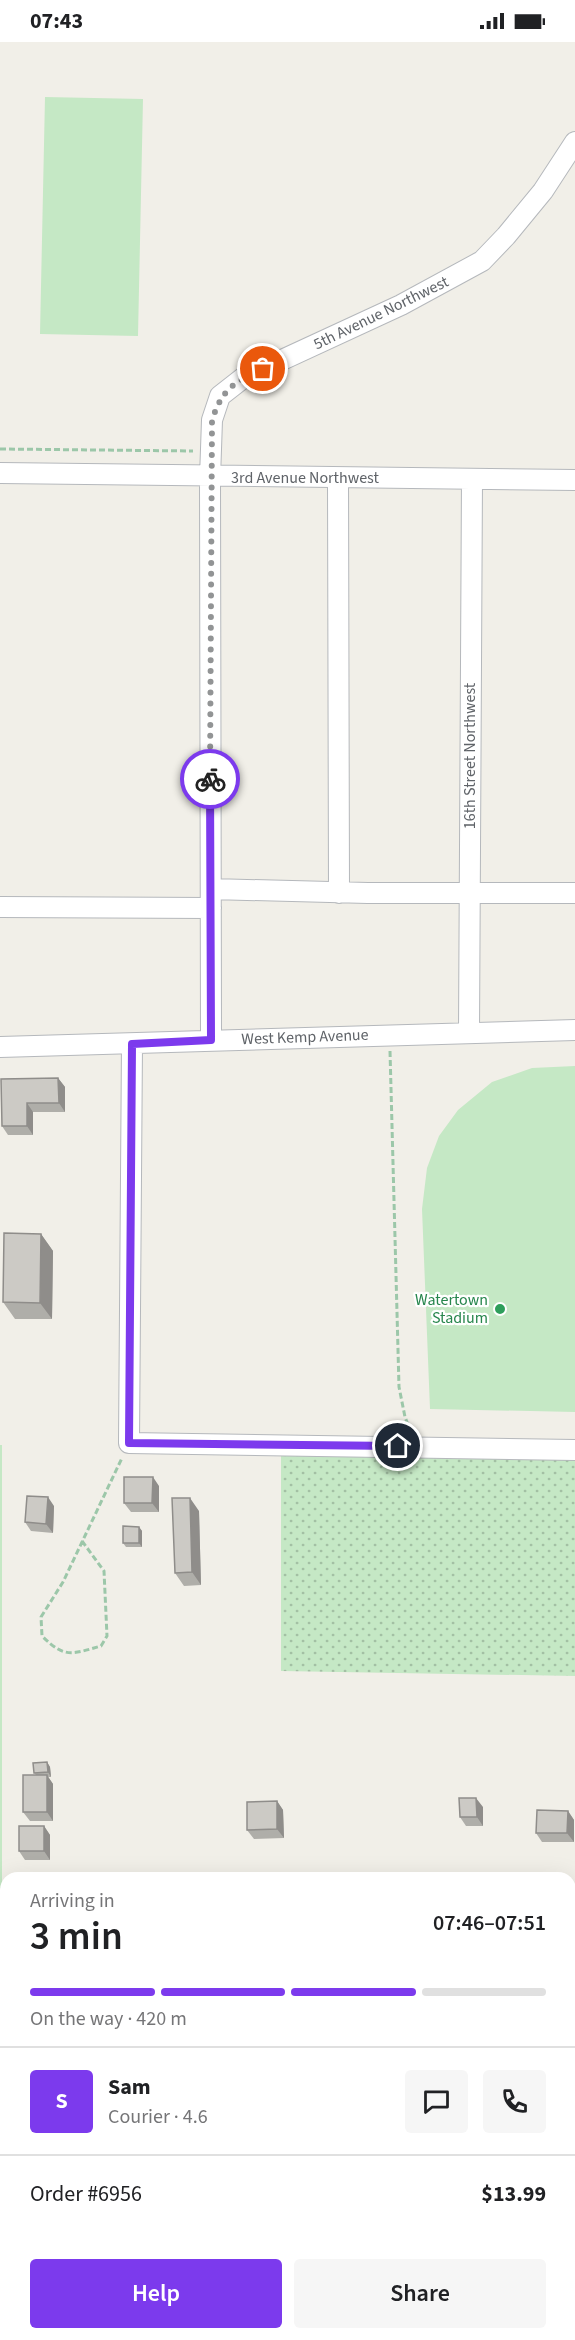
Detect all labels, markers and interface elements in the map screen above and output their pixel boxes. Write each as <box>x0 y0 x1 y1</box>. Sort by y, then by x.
text: 07:43 <box>30 5 83 37</box>
street label: 5th Avenue Northwest <box>310 270 453 355</box>
pin <box>237 343 288 394</box>
icon: bag <box>246 352 279 385</box>
street label: 3rd Avenue Northwest <box>231 467 379 489</box>
street label: 16th Street Northwest <box>459 682 481 829</box>
courier <box>180 749 240 809</box>
icon: bike <box>194 763 227 796</box>
street label: West Kemp Avenue <box>241 1024 369 1050</box>
place label: Watertown Stadium <box>415 1289 488 1329</box>
marker: Watertown Stadium <box>493 1302 507 1316</box>
pin <box>372 1420 423 1471</box>
icon: home <box>381 1429 414 1462</box>
text: Arriving in <box>30 1887 115 1915</box>
text: 07:46–07:51 <box>433 1907 546 1939</box>
text: 3 min <box>30 1909 123 1965</box>
text: On the way · 420 m <box>30 2005 187 2033</box>
button: chat <box>405 2070 468 2133</box>
button: phone <box>483 2070 546 2133</box>
text: Sam <box>108 2071 151 2103</box>
text: S <box>55 2085 68 2117</box>
text: Courier · 4.6 <box>108 2103 208 2131</box>
text: Order #6956 <box>30 2178 142 2210</box>
text: $13.99 <box>481 2178 546 2210</box>
button: Help <box>30 2259 282 2328</box>
button: Share <box>294 2259 546 2328</box>

